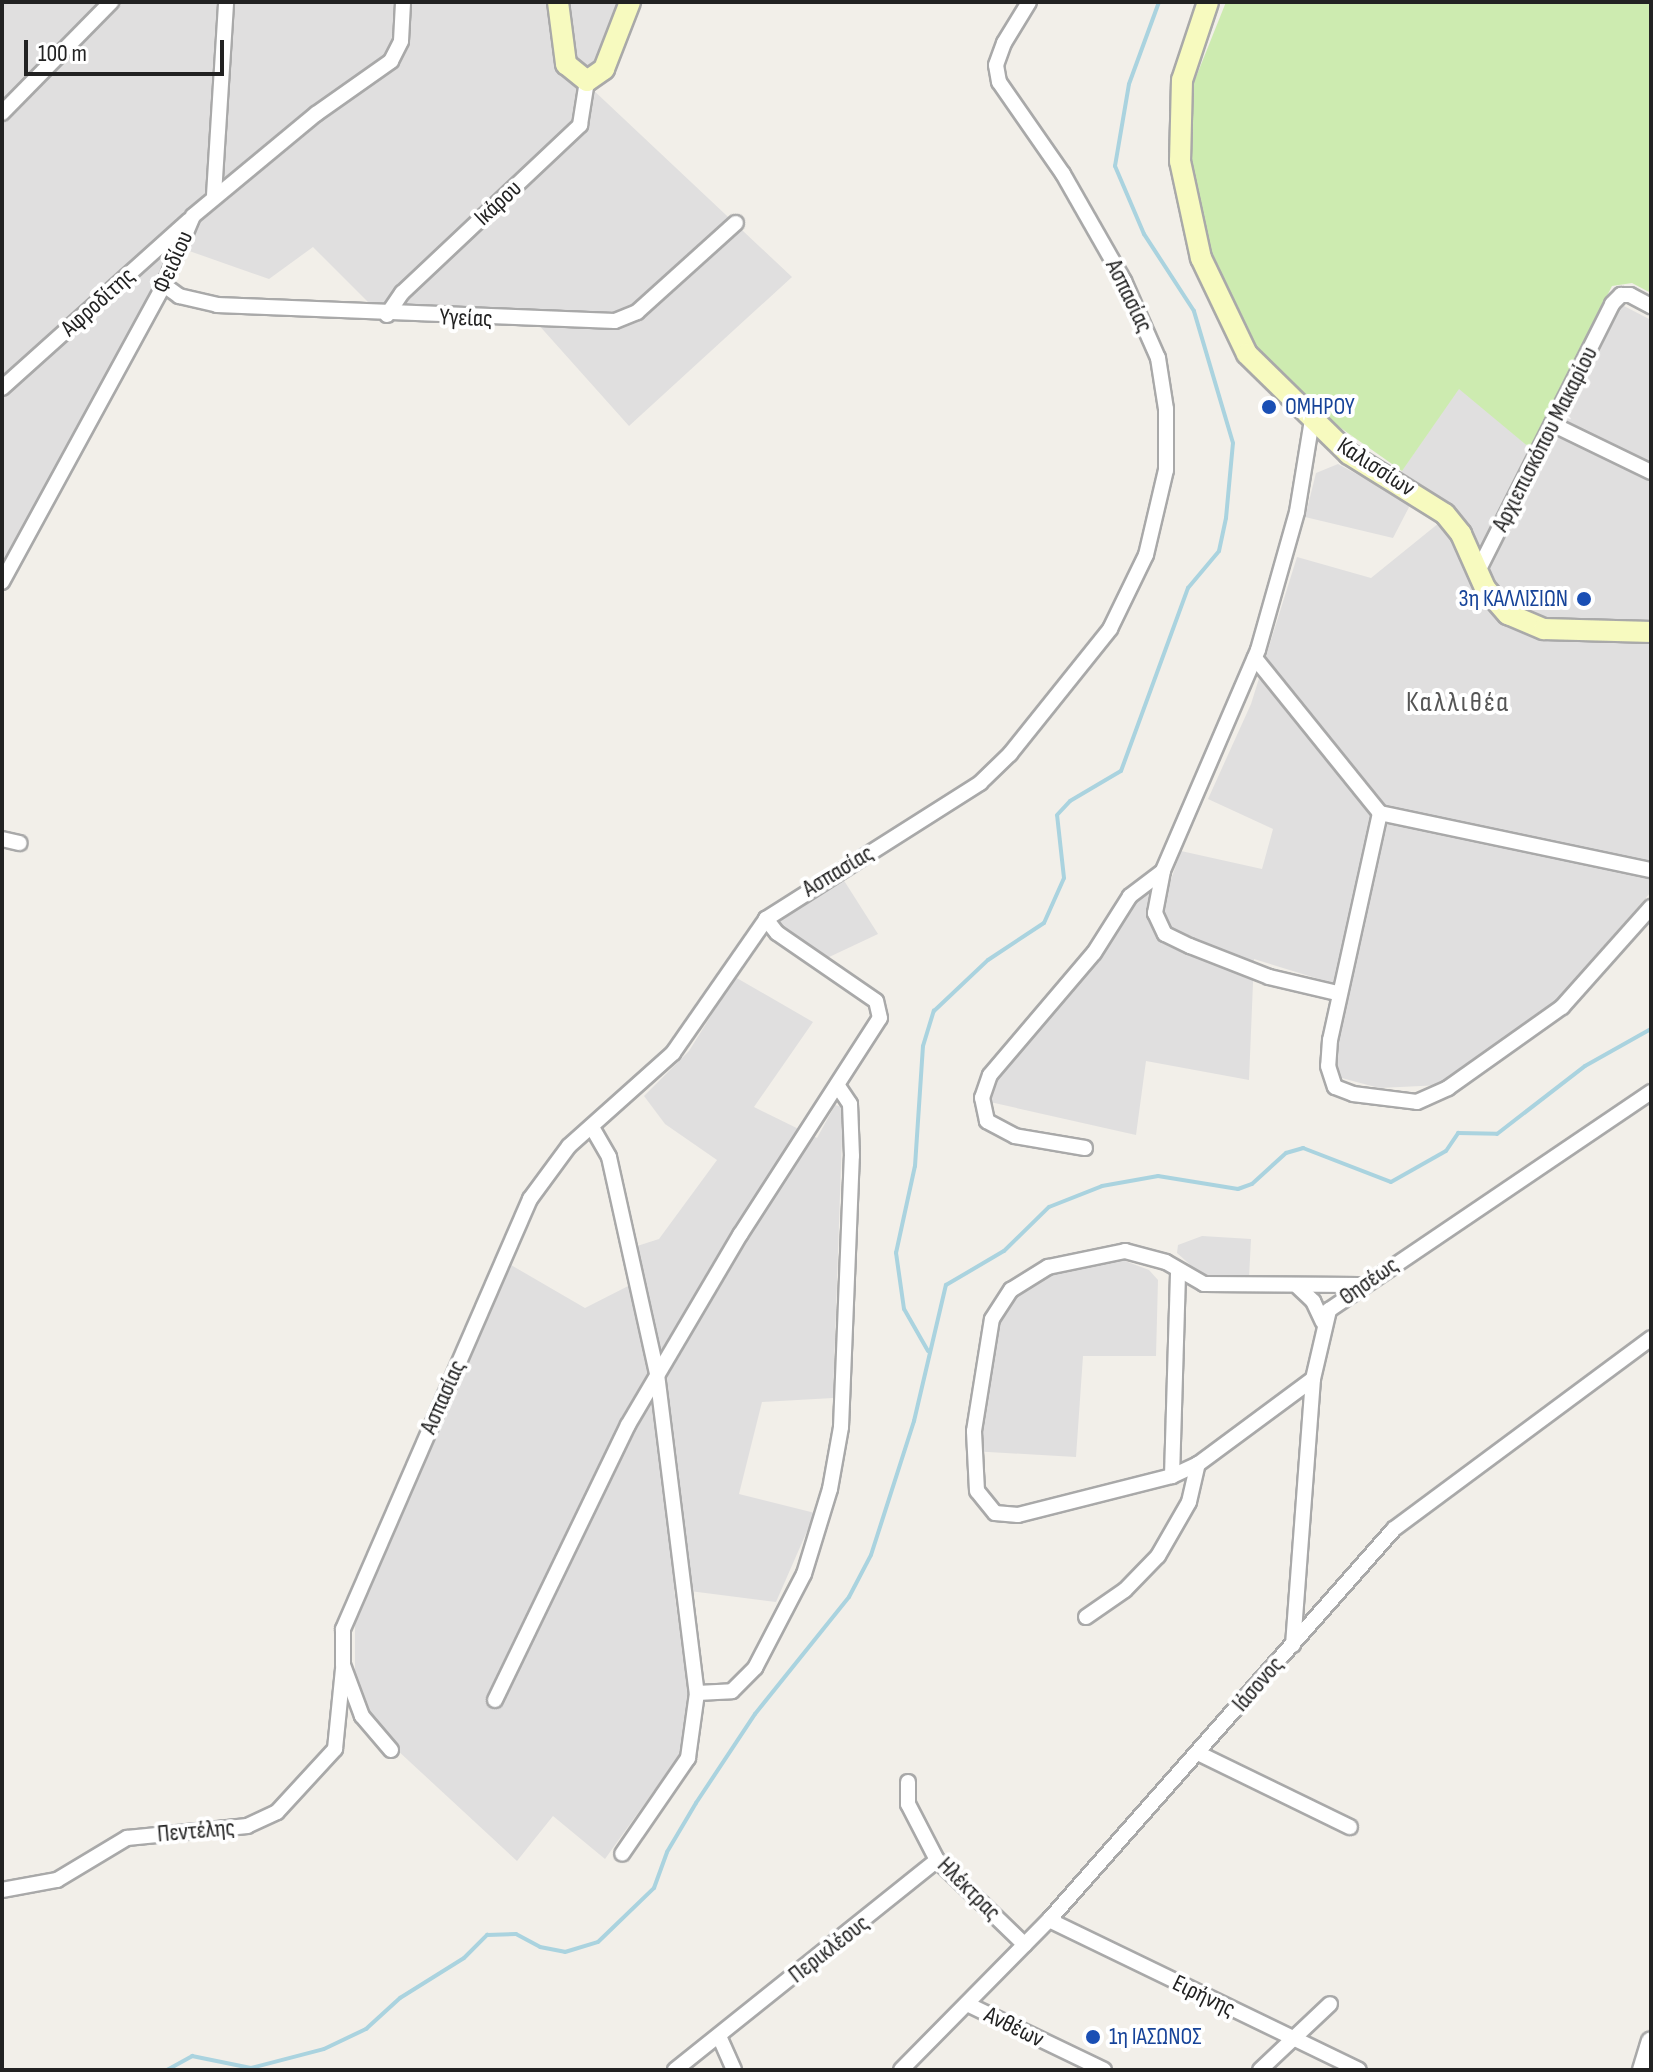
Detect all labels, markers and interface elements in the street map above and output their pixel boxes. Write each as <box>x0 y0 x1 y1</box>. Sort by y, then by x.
scale bar <box>28 24 228 74</box>
text: 100 m <box>38 39 87 68</box>
street label: Ικάρου <box>469 174 527 232</box>
street label: Φειδίου <box>147 226 199 298</box>
street label: Ασπασίας <box>1099 255 1159 337</box>
street label: Αφροδίτης <box>55 261 141 343</box>
street label: Υγείας <box>439 303 493 333</box>
street label: Αρχιεπισκόπου Μακαρίου <box>1486 342 1604 536</box>
place label: ΟΜΗΡΟΥ <box>1285 393 1355 421</box>
marker: ΟΜΗΡΟΥ <box>1260 398 1278 416</box>
street label: Καλισσίων <box>1332 431 1420 503</box>
place label: 3η ΚΑΛΛΙΣΙΩΝ <box>1459 585 1568 613</box>
marker: 3η ΚΑΛΛΙΣΙΩΝ <box>1575 590 1593 608</box>
district label: Καλλιθέα <box>1406 686 1510 720</box>
street label: Ασπασίας <box>797 839 879 903</box>
street label: Θησέως <box>1334 1250 1404 1312</box>
street label: Ασπασίας <box>414 1356 472 1438</box>
street label: Ιάσονος <box>1226 1650 1290 1718</box>
street label: Πεντέλης <box>156 1813 236 1849</box>
street label: Ηλέκτρας <box>931 1851 1007 1927</box>
street label: Περικλέους <box>783 1909 875 1989</box>
street label: Ειρήνης <box>1168 1969 1240 2023</box>
street label: Ανθέων <box>980 2000 1048 2054</box>
place label: 1η ΙΑΣΩΝΟΣ <box>1109 2023 1202 2051</box>
marker: 1η ΙΑΣΩΝΟΣ <box>1084 2028 1102 2046</box>

